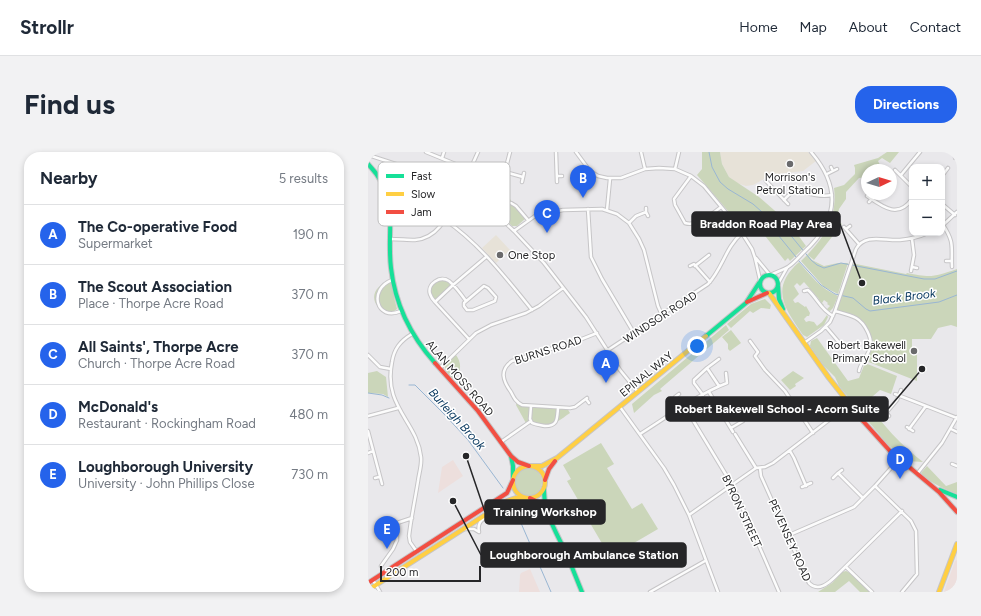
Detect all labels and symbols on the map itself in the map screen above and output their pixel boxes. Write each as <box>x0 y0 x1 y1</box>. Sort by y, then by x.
marker: Morrison's Petrol Station <box>785 159 795 169</box>
legend <box>378 162 510 226</box>
north arrow <box>861 164 897 200</box>
pin: B <box>570 165 596 198</box>
text: Fast <box>411 170 432 183</box>
place label: Morrison's Petrol Station <box>756 171 824 197</box>
text: Slow <box>411 188 435 201</box>
pin: C <box>534 200 560 233</box>
text: Jam <box>411 206 432 219</box>
callout: Braddon Road Play Area <box>692 212 840 236</box>
text: Braddon Road Play Area <box>700 217 832 231</box>
place label: One Stop <box>508 249 556 262</box>
marker: One Stop <box>495 250 505 260</box>
water label: Black Brook <box>872 286 938 308</box>
street label: WINDSOR ROAD <box>621 289 700 346</box>
street label: BURNS ROAD <box>513 333 584 367</box>
your location <box>687 336 707 356</box>
street label: ALAN MOSS ROAD <box>423 338 496 419</box>
place label: Robert Bakewell Primary School <box>827 339 906 365</box>
marker: Robert Bakewell Primary School <box>909 346 919 356</box>
street label: EPINAL WAY <box>617 349 676 400</box>
pin: A <box>593 350 619 383</box>
water label: Burleigh Brook <box>426 385 489 454</box>
callout: Robert Bakewell School - Acorn Suite <box>666 397 888 421</box>
text: Robert Bakewell School - Acorn Suite <box>674 402 880 416</box>
pin: D <box>887 446 913 479</box>
street label: BYRON STREET <box>719 473 764 550</box>
street label: PEVENSEY ROAD <box>766 497 814 584</box>
callout: Training Workshop <box>485 500 605 524</box>
text: Training Workshop <box>493 505 597 519</box>
pin: E <box>374 516 400 549</box>
callout: Loughborough Ambulance Station <box>481 543 686 567</box>
text: Loughborough Ambulance Station <box>489 548 679 562</box>
scale bar <box>380 564 481 583</box>

